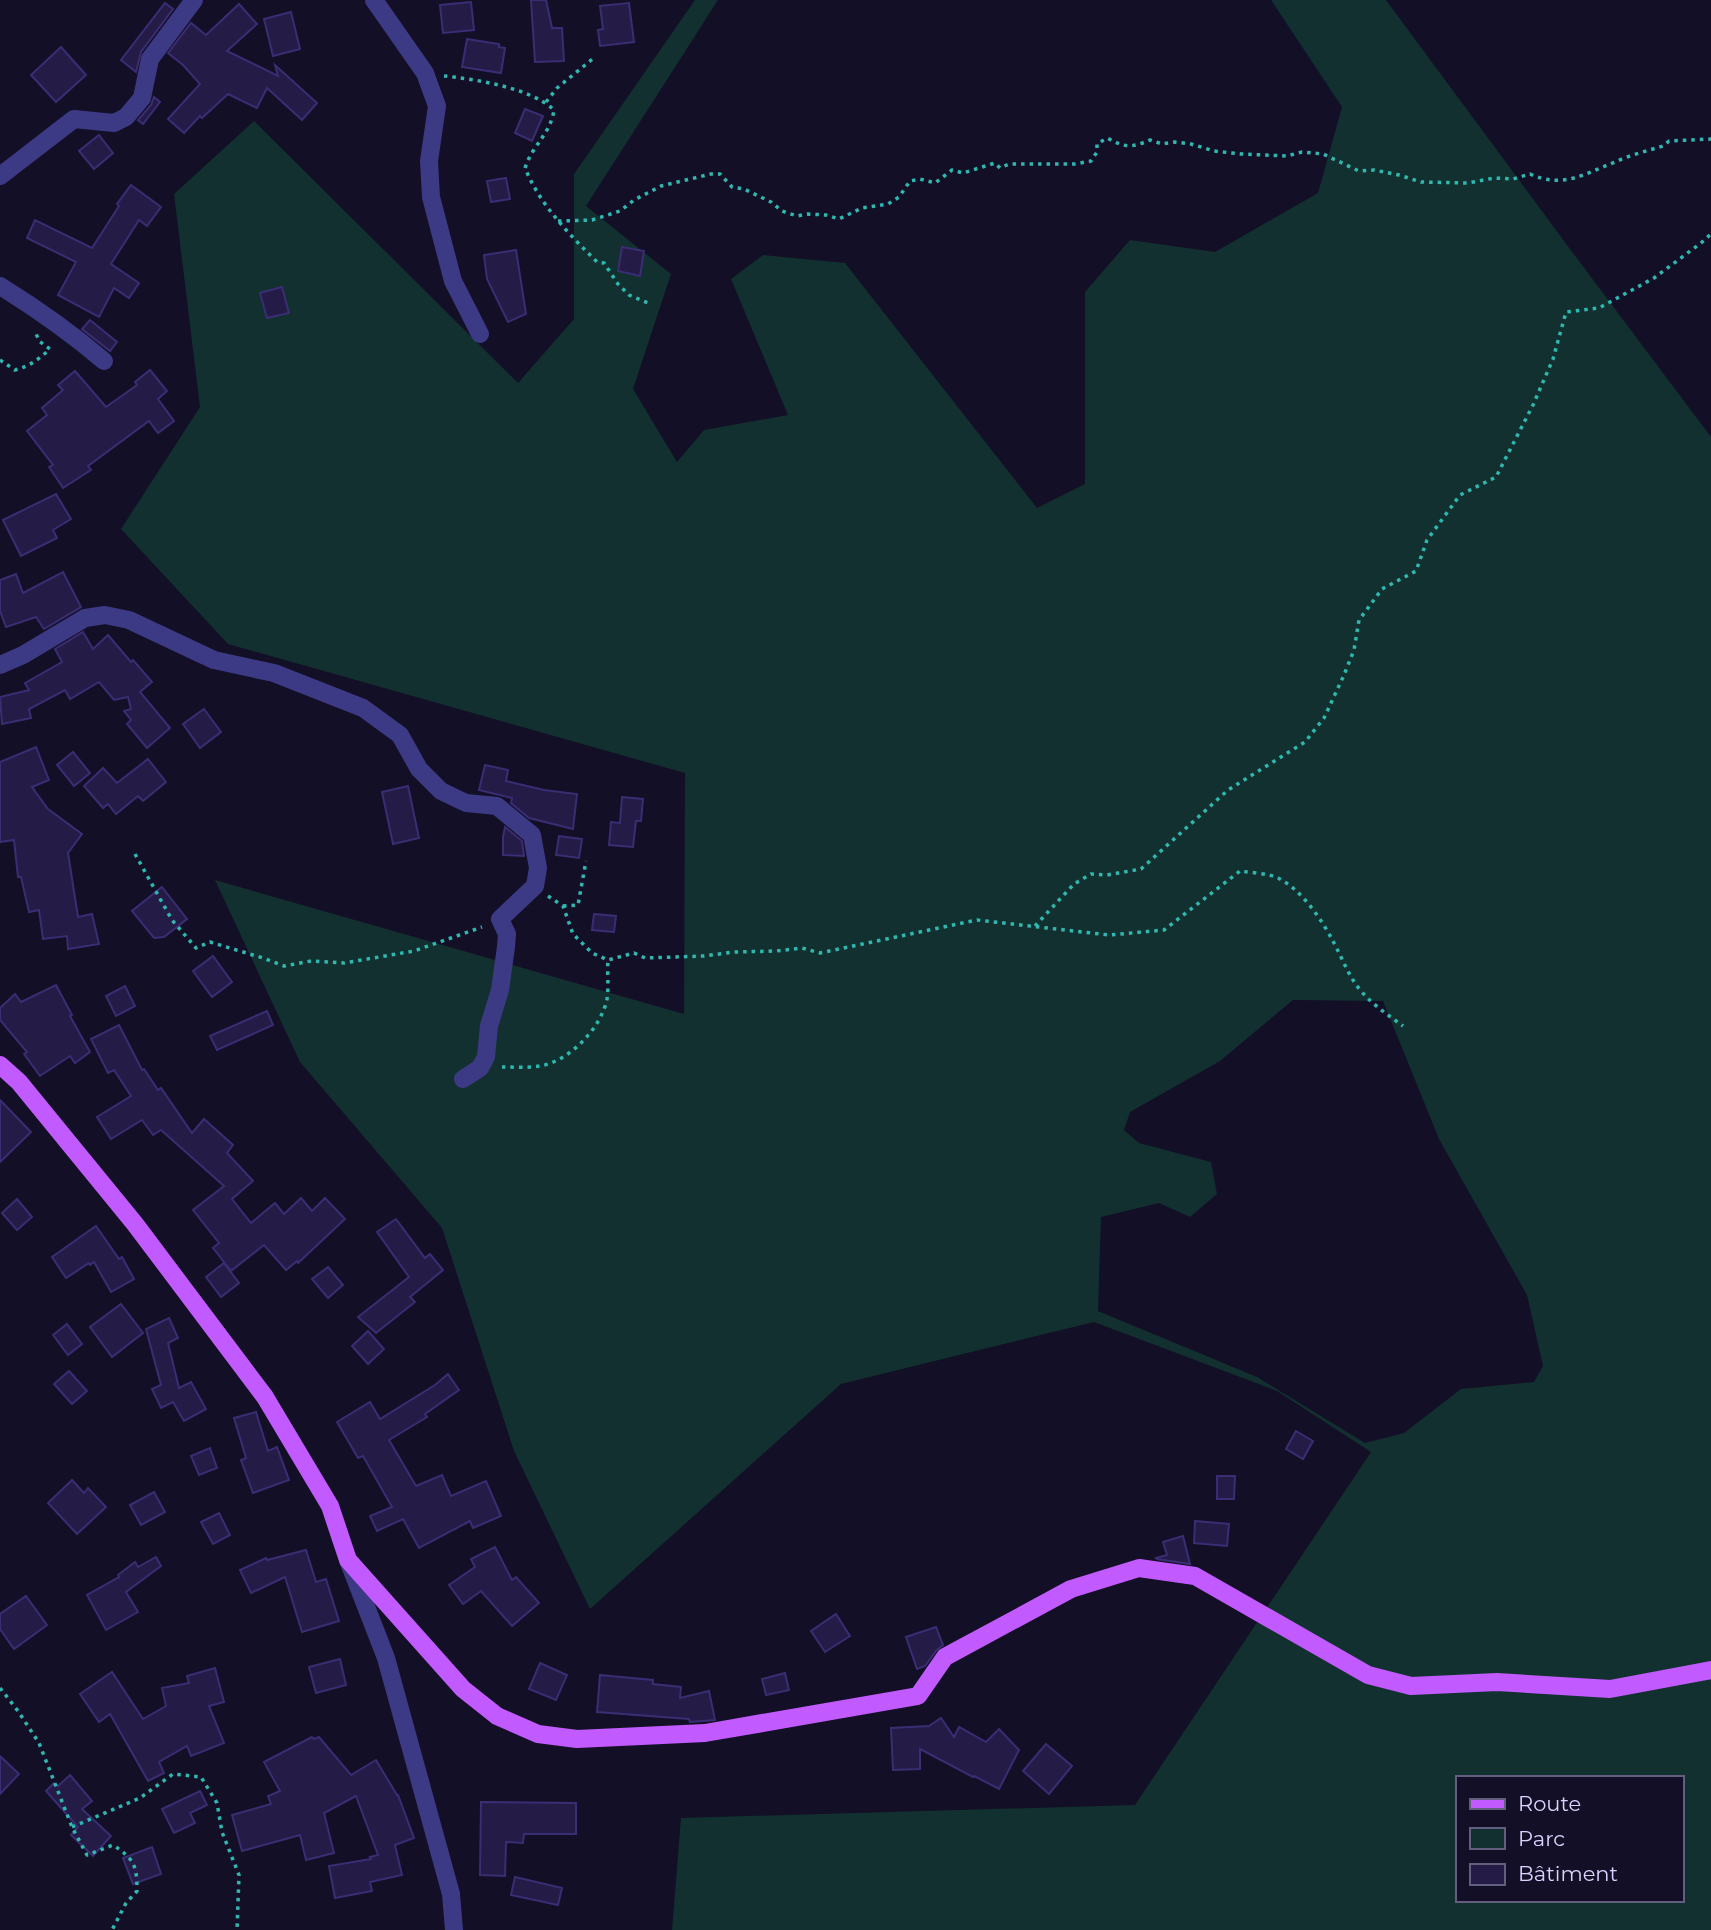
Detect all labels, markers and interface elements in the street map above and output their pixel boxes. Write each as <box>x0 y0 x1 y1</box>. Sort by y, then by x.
legend <box>1456 1776 1683 1902</box>
text: Route <box>1518 1791 1581 1816</box>
text: Parc <box>1518 1826 1565 1851</box>
text: Bâtiment <box>1518 1861 1618 1886</box>

